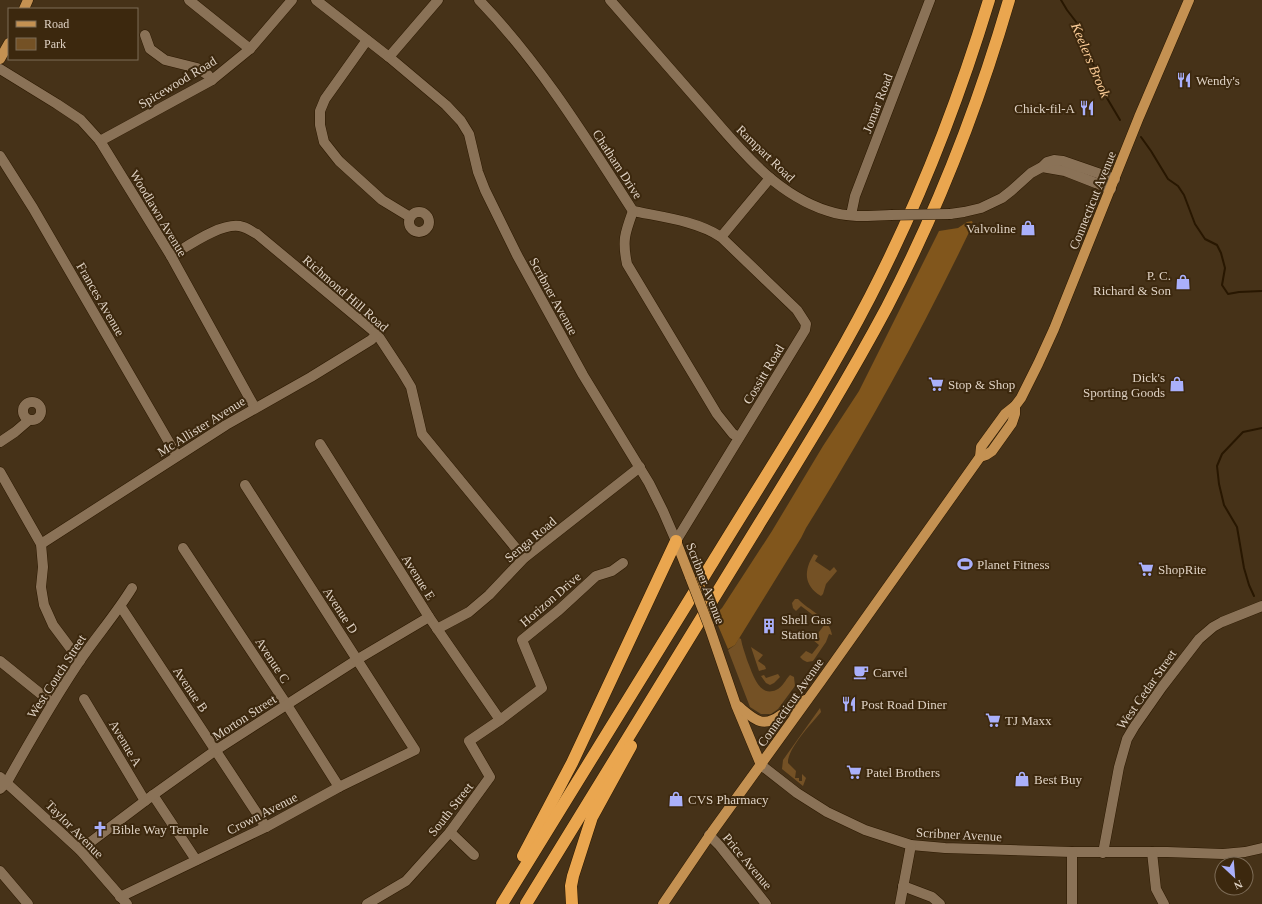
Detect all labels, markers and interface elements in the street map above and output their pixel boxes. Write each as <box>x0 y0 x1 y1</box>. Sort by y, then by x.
legend <box>8 8 138 60</box>
text: Road <box>44 17 69 31</box>
water label: Keelers Brook <box>1068 20 1113 101</box>
text: Park <box>44 37 66 51</box>
street label: Spicewood Road <box>135 53 219 112</box>
street label: Jomar Road <box>859 71 896 135</box>
restaurant icon: Wendy's <box>1175 71 1193 89</box>
place label: Wendy's <box>1196 73 1240 88</box>
restaurant icon: Chick-fil-A <box>1078 99 1096 117</box>
place label: Chick-fil-A <box>1014 101 1076 116</box>
street label: Rampart Road <box>733 122 798 185</box>
street label: Chatham Drive <box>590 127 646 202</box>
street label: Connecticut Avenue <box>1066 149 1119 252</box>
street label: Woodlawn Avenue <box>127 167 190 259</box>
shop icon: Valvoline <box>1019 219 1037 237</box>
place label: Valvoline <box>966 221 1016 236</box>
street label: Richmond Hill Road <box>300 252 392 335</box>
street label: Scribner Avenue <box>526 255 581 338</box>
street label: Frances Avenue <box>73 260 128 339</box>
place label: P. C. Richard & Son <box>1093 268 1171 298</box>
shop icon: P. C. Richard & Son <box>1174 273 1192 291</box>
street label: Cossitt Road <box>740 341 787 407</box>
place label: Dick's Sporting Goods <box>1083 370 1165 400</box>
supermarket icon: Stop & Shop <box>927 375 945 393</box>
shop icon: Dick's Sporting Goods <box>1168 375 1186 393</box>
place label: Stop & Shop <box>948 377 1015 392</box>
street label: Mc Allister Avenue <box>155 393 248 460</box>
street label: Senga Road <box>502 513 559 565</box>
street label: Scribner Avenue <box>683 540 728 626</box>
street label: Avenue E <box>399 552 438 603</box>
sports icon: Planet Fitness <box>956 555 974 573</box>
place label: Planet Fitness <box>977 557 1050 572</box>
supermarket icon: ShopRite <box>1137 560 1155 578</box>
place label: ShopRite <box>1158 562 1207 577</box>
street label: Horizon Drive <box>517 569 584 630</box>
street label: Avenue D <box>320 584 361 636</box>
place label: Shell Gas Station <box>781 612 831 642</box>
building icon: Shell Gas Station <box>760 617 778 635</box>
street label: West Couch Street <box>24 631 89 721</box>
street label: Avenue C <box>252 635 293 686</box>
street label: West Cedar Street <box>1113 646 1180 732</box>
street label: Connecticut Avenue <box>754 655 827 750</box>
cafe icon: Carvel <box>852 663 870 681</box>
street label: Avenue B <box>170 664 211 715</box>
place label: Carvel <box>873 665 908 680</box>
street label: Morton Street <box>210 691 279 743</box>
restaurant icon: Post Road Diner <box>840 695 858 713</box>
place label: Post Road Diner <box>861 697 948 712</box>
supermarket icon: TJ Maxx <box>984 711 1002 729</box>
place label: TJ Maxx <box>1005 713 1052 728</box>
street label: Avenue A <box>106 717 146 770</box>
supermarket icon: Patel Brothers <box>845 763 863 781</box>
place label: Patel Brothers <box>866 765 940 780</box>
shop icon: Best Buy <box>1013 770 1031 788</box>
place label: Best Buy <box>1034 772 1083 787</box>
street label: South Street <box>425 779 476 839</box>
street label: Crown Avenue <box>224 789 300 838</box>
shop icon: CVS Pharmacy <box>667 790 685 808</box>
place label: CVS Pharmacy <box>688 792 769 807</box>
street label: Taylor Avenue <box>43 797 107 862</box>
church icon: Bible Way Temple <box>91 820 109 838</box>
place label: Bible Way Temple <box>112 822 209 837</box>
street label: Scribner Avenue <box>916 825 1003 844</box>
street label: Price Avenue <box>720 830 776 893</box>
north arrow <box>1214 856 1254 896</box>
text: N <box>1232 878 1245 892</box>

